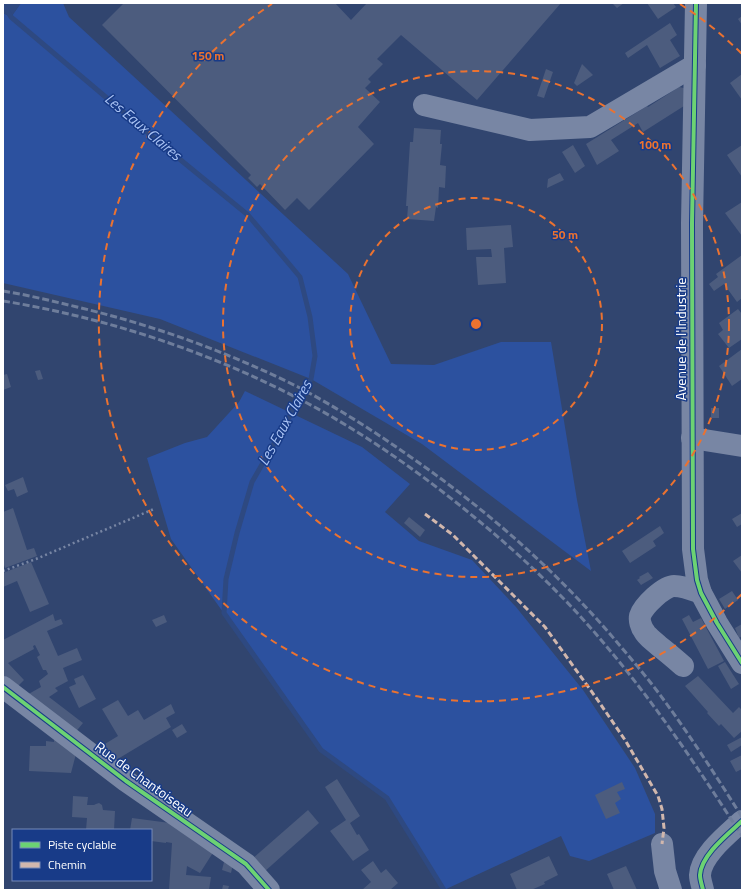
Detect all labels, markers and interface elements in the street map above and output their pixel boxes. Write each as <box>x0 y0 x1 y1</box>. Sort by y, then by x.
text: 150 m <box>192 46 224 65</box>
water label: Les Eaux Claires <box>100 88 188 167</box>
text: 100 m <box>639 135 671 154</box>
text: 50 m <box>552 225 578 244</box>
street label: Avenue de l'Industrie <box>670 278 691 400</box>
centre of rings <box>469 317 483 331</box>
water label: Les Eaux Claires <box>252 375 318 470</box>
street label: Rue de Chantoiseau <box>91 736 198 821</box>
legend <box>12 829 152 881</box>
text: Piste cyclable <box>48 835 116 854</box>
text: Chemin <box>48 855 86 874</box>

